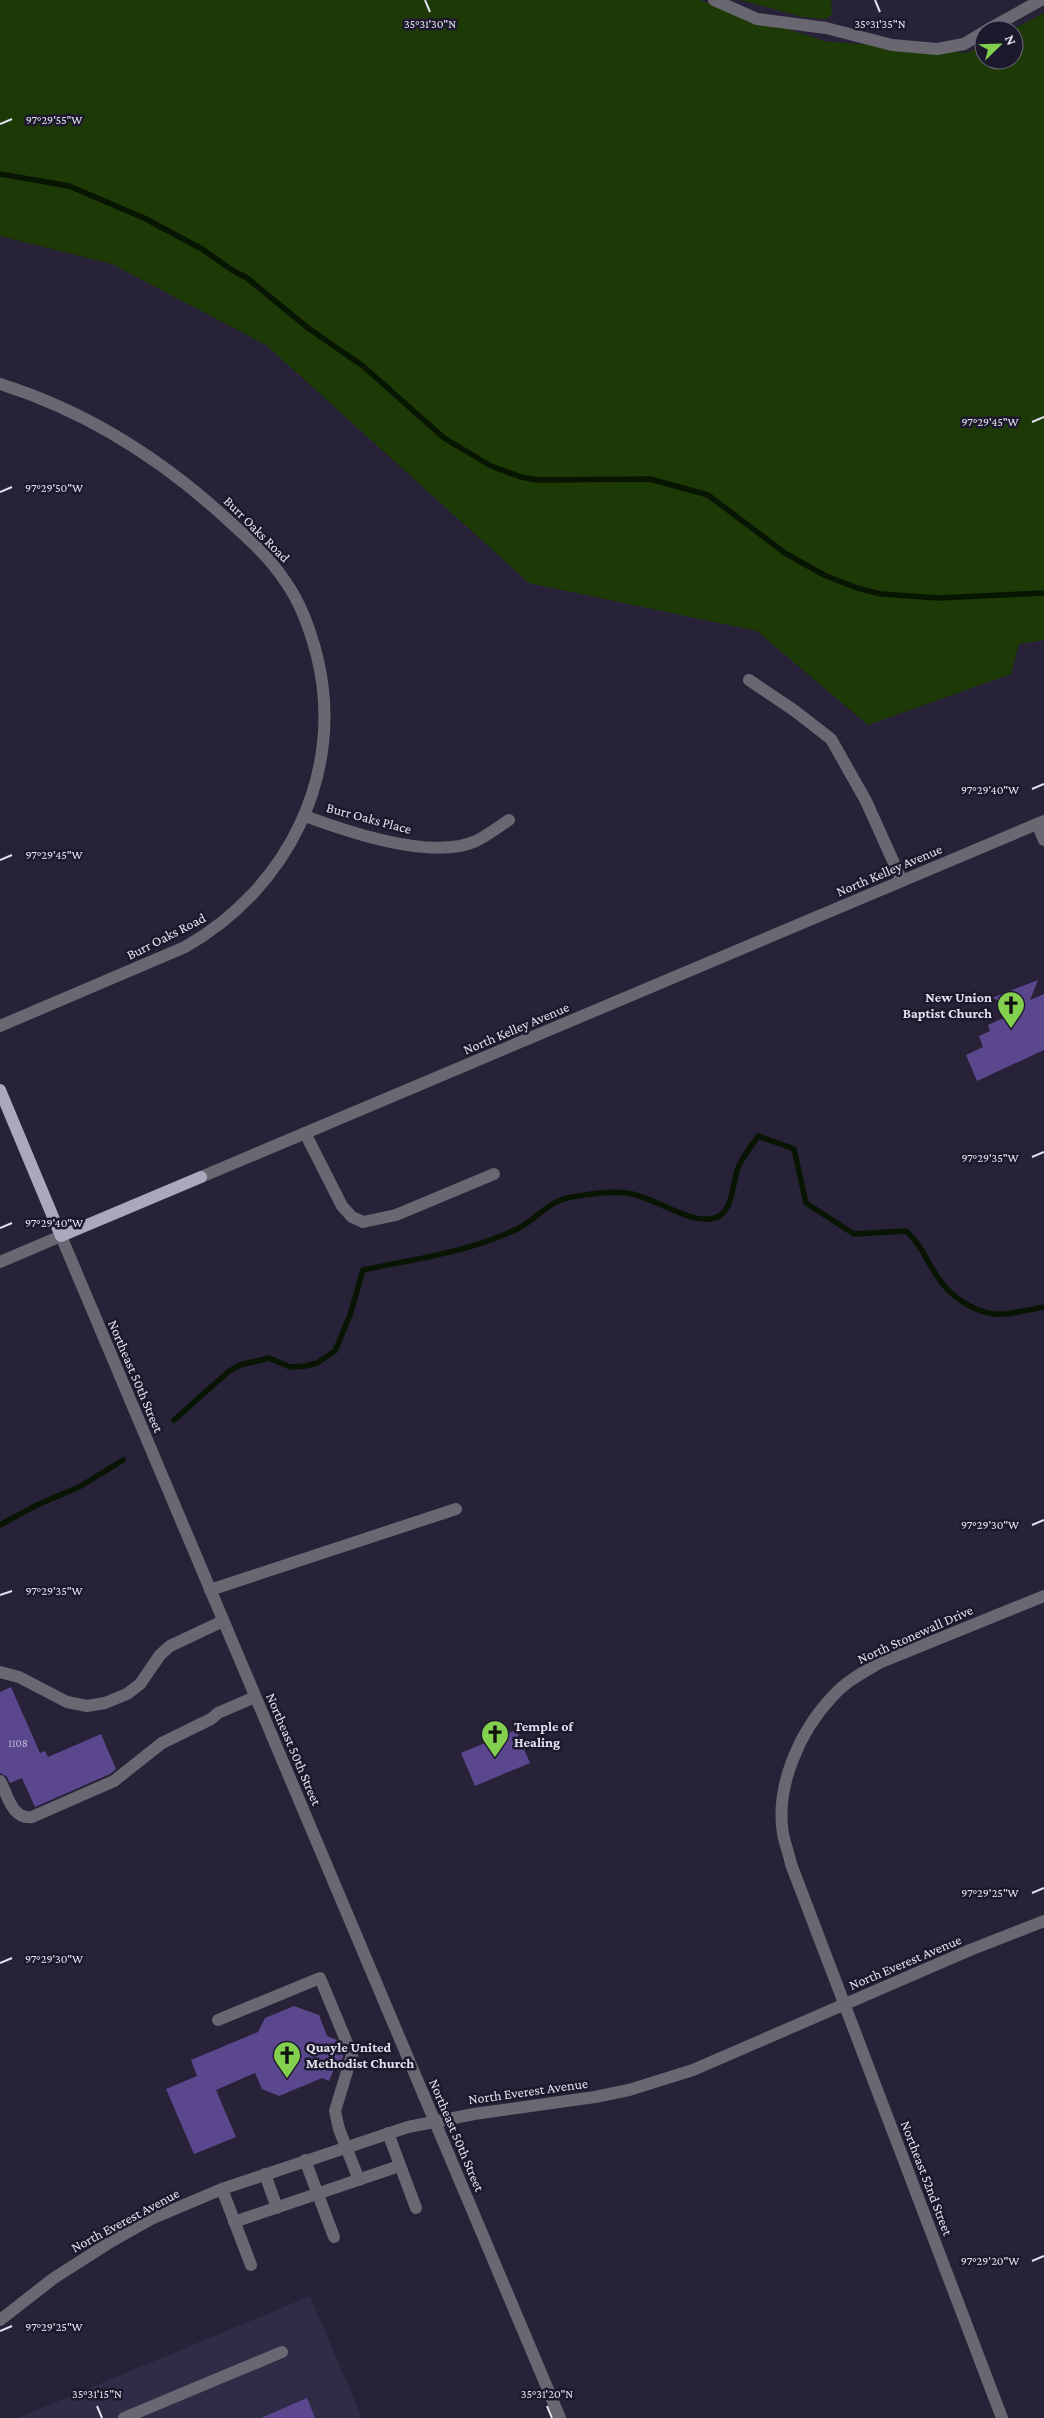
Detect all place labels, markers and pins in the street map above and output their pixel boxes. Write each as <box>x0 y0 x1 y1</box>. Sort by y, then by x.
place label: New Union Baptist Church <box>903 989 992 1021</box>
church icon: New Union Baptist Church <box>996 990 1026 1029</box>
place label: Temple of Healing <box>514 1718 574 1750</box>
church icon: Temple of Healing <box>480 1719 510 1758</box>
place label: Quayle United Methodist Church <box>306 2039 414 2071</box>
church icon: Quayle United Methodist Church <box>272 2040 302 2079</box>

